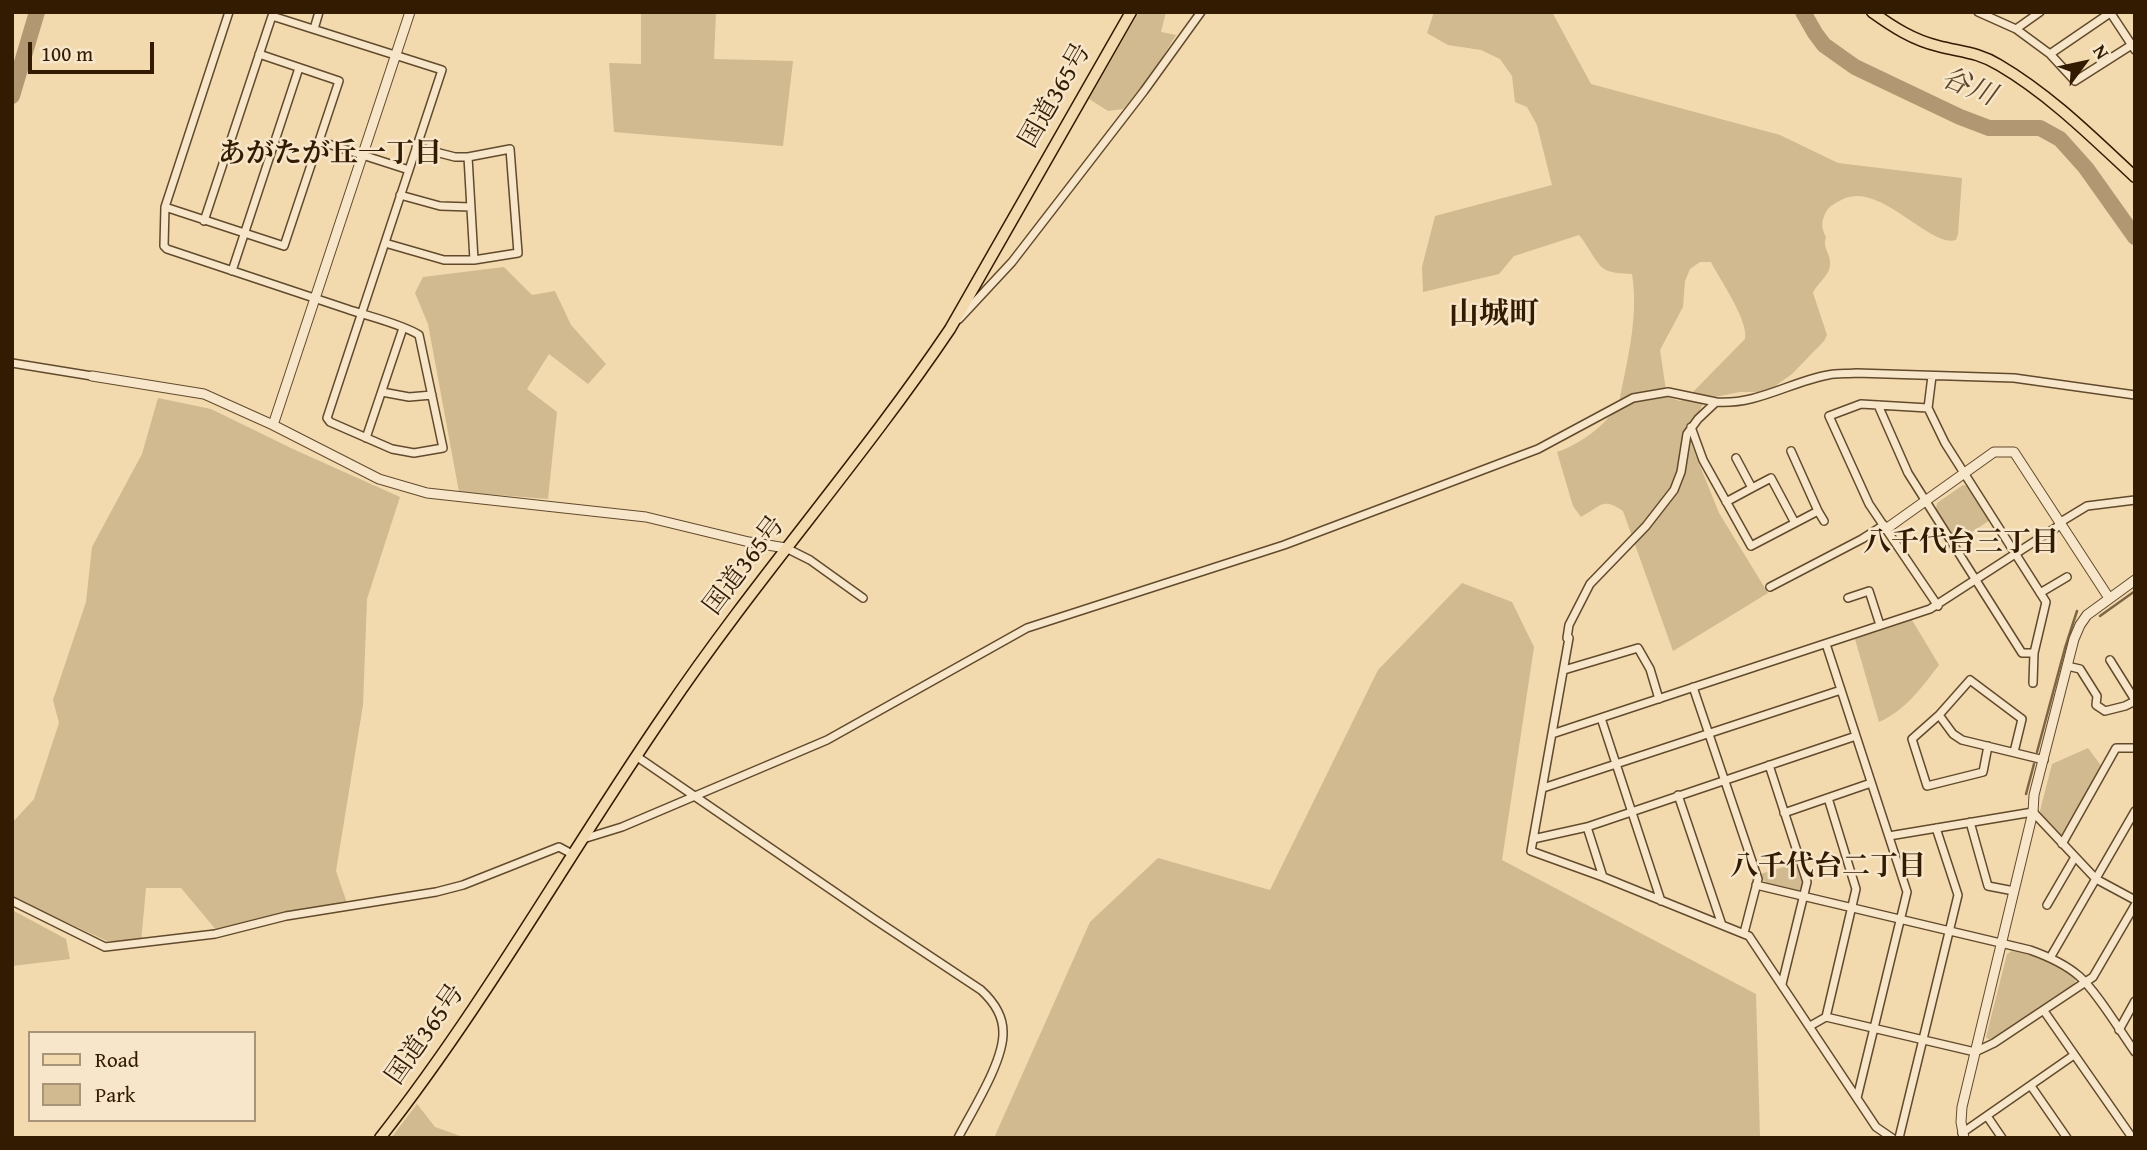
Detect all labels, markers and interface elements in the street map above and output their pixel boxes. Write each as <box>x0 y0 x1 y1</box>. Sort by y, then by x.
scale bar <box>32 28 158 72</box>
north arrow <box>2049 28 2119 98</box>
text: 100 m <box>41 38 93 69</box>
street label: 国道365号 <box>1014 38 1098 154</box>
text: N <box>2086 39 2117 65</box>
water label: 谷川 <box>1936 62 2000 114</box>
district label: あがたが丘一丁目 <box>218 138 442 172</box>
district label: 山城町 <box>1449 297 1539 333</box>
street label: 国道365号 <box>698 510 792 622</box>
district label: 八千代台三丁目 <box>1863 527 2059 561</box>
district label: 八千代台二丁目 <box>1730 851 1926 885</box>
street label: 国道365号 <box>380 979 472 1091</box>
legend <box>28 1031 256 1122</box>
text: Road <box>95 1044 139 1075</box>
text: Park <box>95 1079 136 1110</box>

